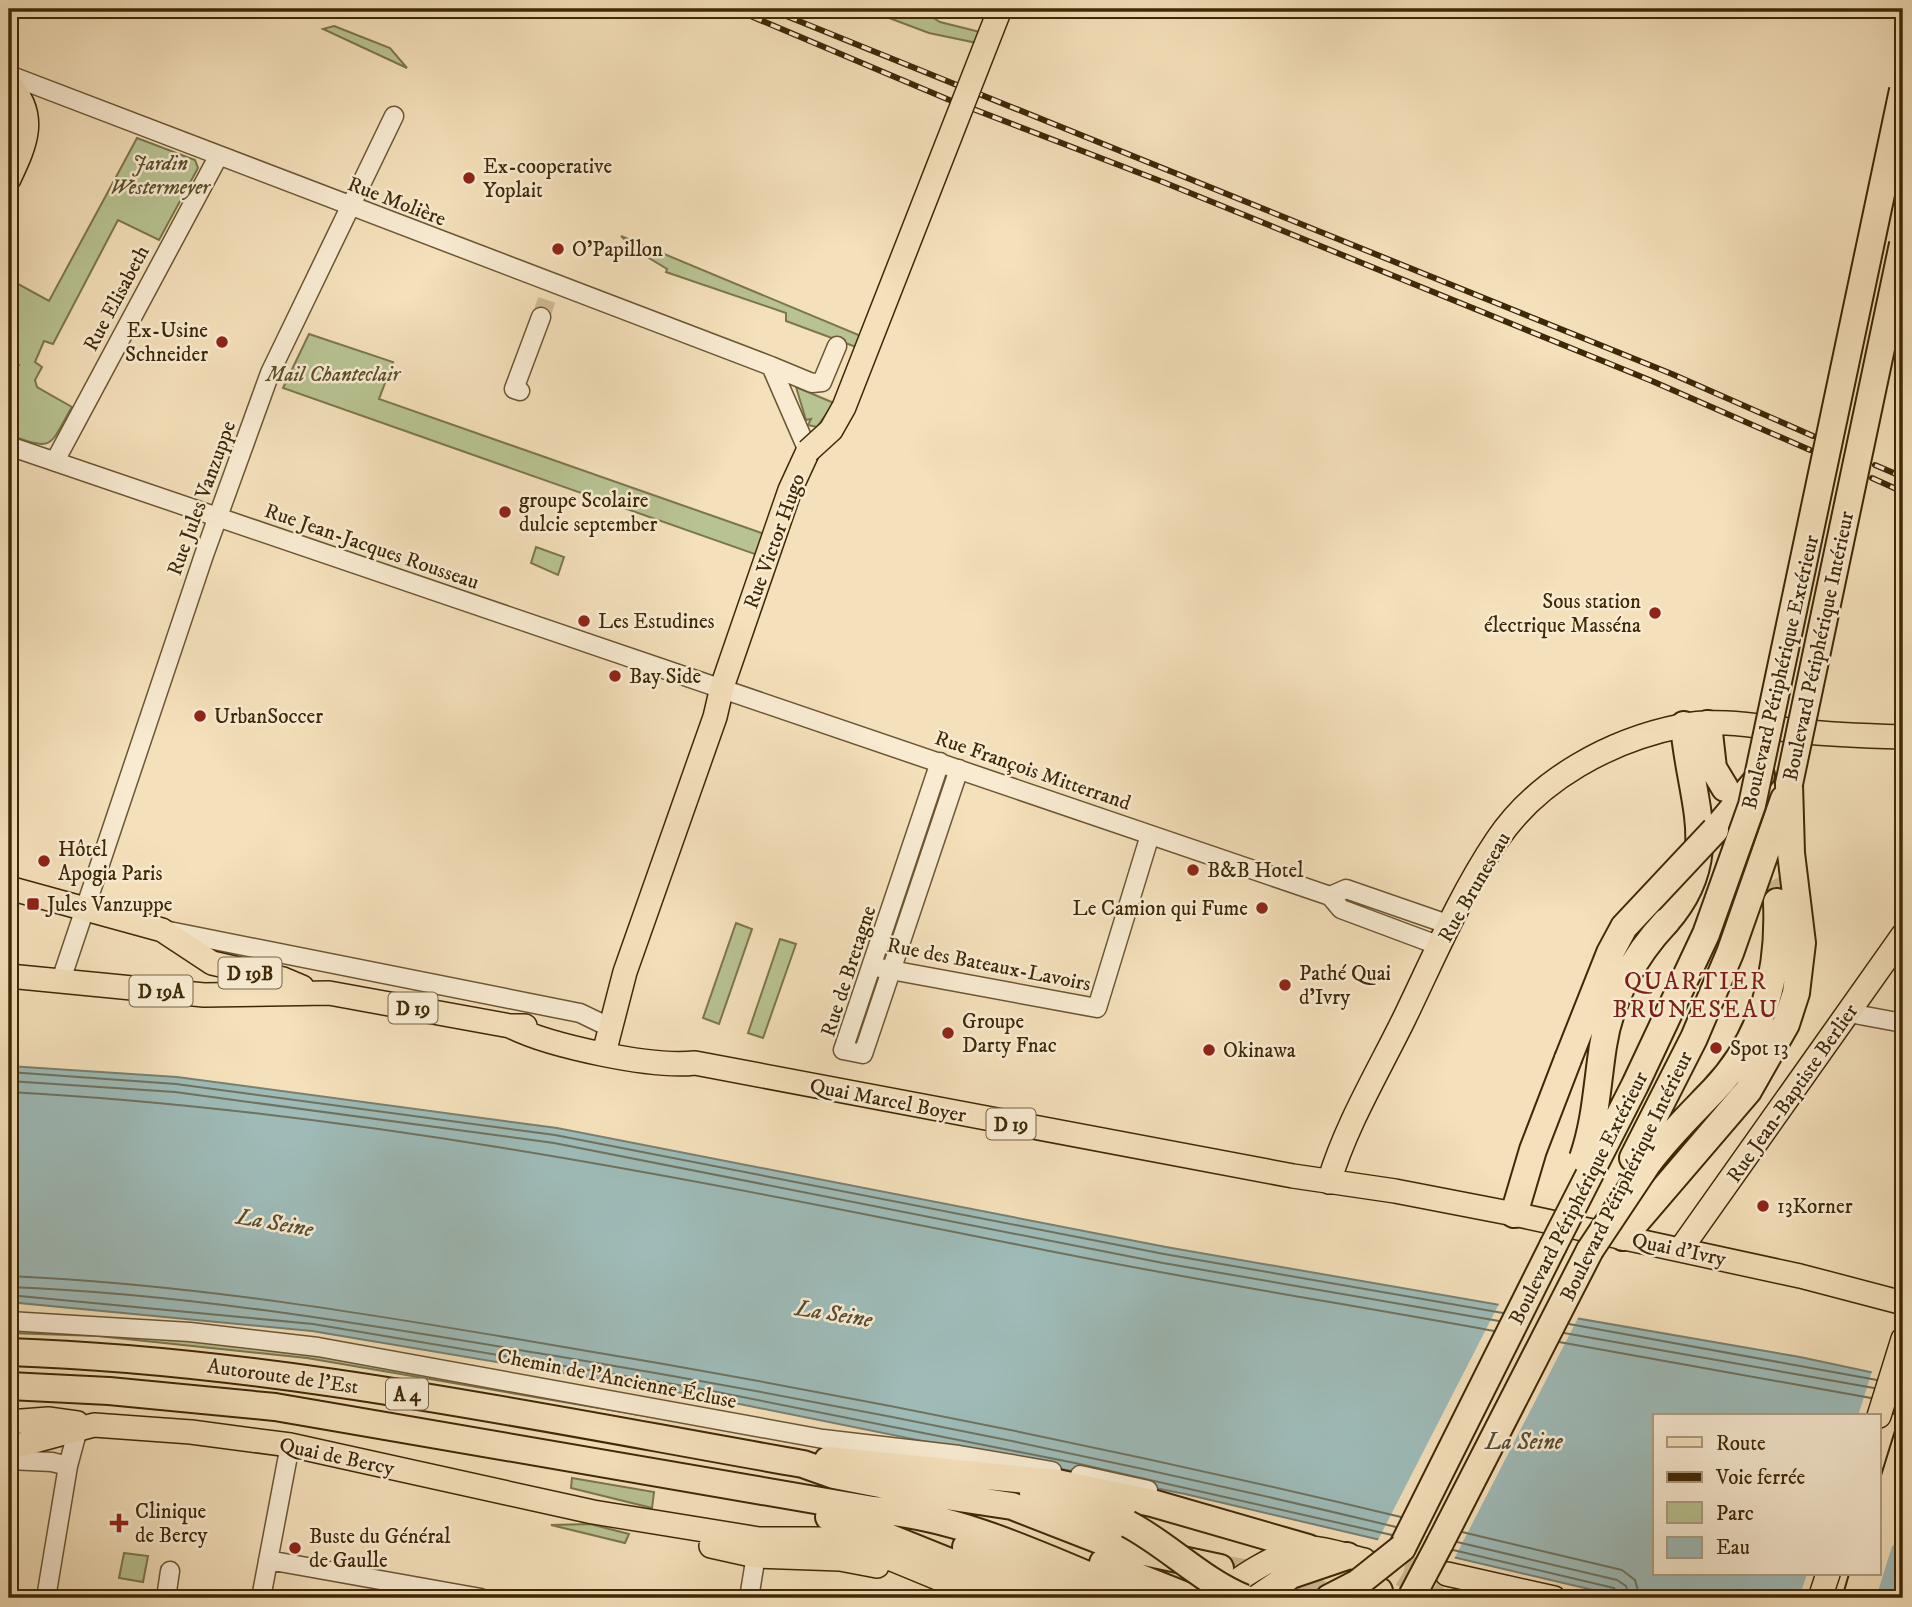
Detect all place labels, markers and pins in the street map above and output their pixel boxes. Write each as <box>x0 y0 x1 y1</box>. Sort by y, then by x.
place label: Ex-cooperative Yoplait <box>483 154 612 204</box>
marker: Ex-cooperative Yoplait <box>461 170 477 186</box>
place label: O'Papillon <box>572 237 663 263</box>
marker: O'Papillon <box>550 241 566 257</box>
place label: Ex-Usine Schneider <box>125 318 208 368</box>
marker: Ex-Usine Schneider <box>214 334 230 350</box>
place label: groupe Scolaire dulcie september <box>519 488 657 538</box>
marker: groupe Scolaire dulcie september <box>497 504 513 520</box>
place label: Sous station électrique Masséna <box>1484 589 1641 639</box>
marker: Sous station électrique Masséna <box>1647 605 1663 621</box>
place label: Les Estudines <box>598 609 715 635</box>
marker: Les Estudines <box>576 613 592 629</box>
place label: Bay Side <box>629 664 701 690</box>
marker: Bay Side <box>607 668 623 684</box>
place label: UrbanSoccer <box>214 704 323 730</box>
marker: UrbanSoccer <box>192 708 208 724</box>
place label: Hôtel Apogia Paris <box>58 837 163 887</box>
marker: Hôtel Apogia Paris <box>36 853 52 869</box>
place label: B&B Hotel <box>1207 858 1304 884</box>
marker: B&B Hotel <box>1185 862 1201 878</box>
place label: Jules Vanzuppe <box>45 892 173 918</box>
marker: Jules Vanzuppe <box>25 896 41 912</box>
place label: Le Camion qui Fume <box>1073 896 1248 922</box>
marker: Le Camion qui Fume <box>1254 900 1270 916</box>
place label: Pathé Quai d'Ivry <box>1299 961 1391 1011</box>
marker: Pathé Quai d'Ivry <box>1277 977 1293 993</box>
place label: Groupe Darty Fnac <box>962 1009 1057 1059</box>
marker: Groupe Darty Fnac <box>940 1025 956 1041</box>
place label: Spot 13 <box>1730 1036 1789 1062</box>
place label: Okinawa <box>1223 1038 1296 1064</box>
marker: Spot 13 <box>1708 1040 1724 1056</box>
marker: Okinawa <box>1201 1042 1217 1058</box>
place label: 13Korner <box>1777 1194 1853 1220</box>
marker: 13Korner <box>1755 1198 1771 1214</box>
place label: Clinique de Bercy <box>135 1499 208 1549</box>
marker: Clinique de Bercy <box>109 1513 129 1533</box>
place label: Buste du Général de Gaulle <box>309 1524 451 1574</box>
marker: Buste du Général de Gaulle <box>287 1540 303 1556</box>

